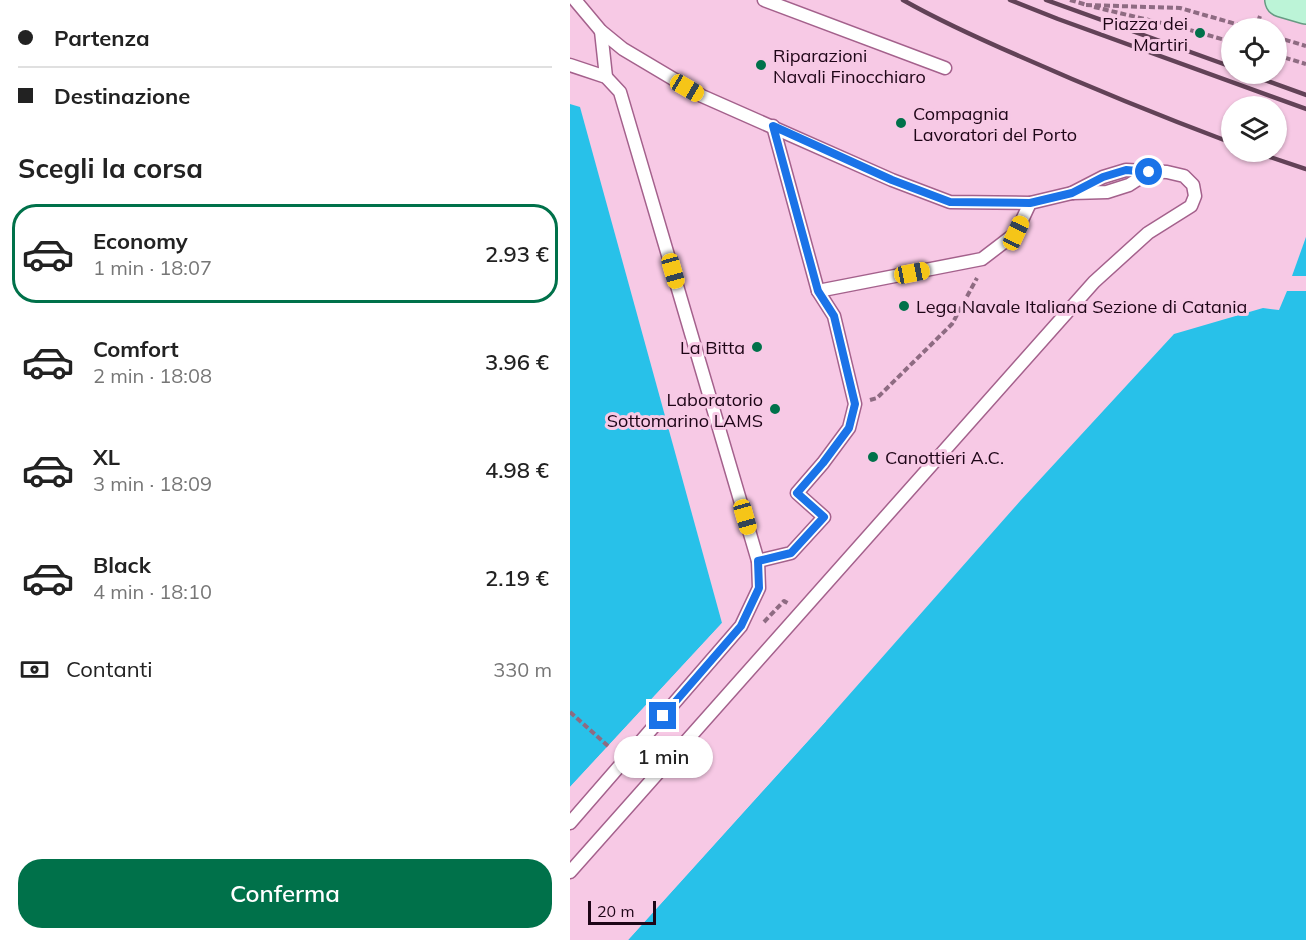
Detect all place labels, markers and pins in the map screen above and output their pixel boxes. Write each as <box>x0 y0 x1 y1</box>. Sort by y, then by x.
place label: Piazza dei Martiri <box>1102 12 1188 56</box>
marker: Piazza dei Martiri <box>1193 26 1207 40</box>
place label: Riparazioni Navali Finocchiaro <box>773 44 926 88</box>
marker: Riparazioni Navali Finocchiaro <box>754 58 768 72</box>
place label: Compagnia Lavoratori del Porto <box>913 102 1077 146</box>
marker: Compagnia Lavoratori del Porto <box>894 116 908 130</box>
place label: Lega Navale Italiana Sezione di Catania <box>916 295 1247 318</box>
marker: Lega Navale Italiana Sezione di Catania <box>897 299 911 313</box>
place label: La Bitta <box>680 336 745 359</box>
marker: La Bitta <box>750 340 764 354</box>
place label: Laboratorio Sottomarino LAMS <box>607 388 763 432</box>
marker: Laboratorio Sottomarino LAMS <box>768 402 782 416</box>
place label: Canottieri A.C. <box>885 446 1004 469</box>
marker: Canottieri A.C. <box>866 450 880 464</box>

